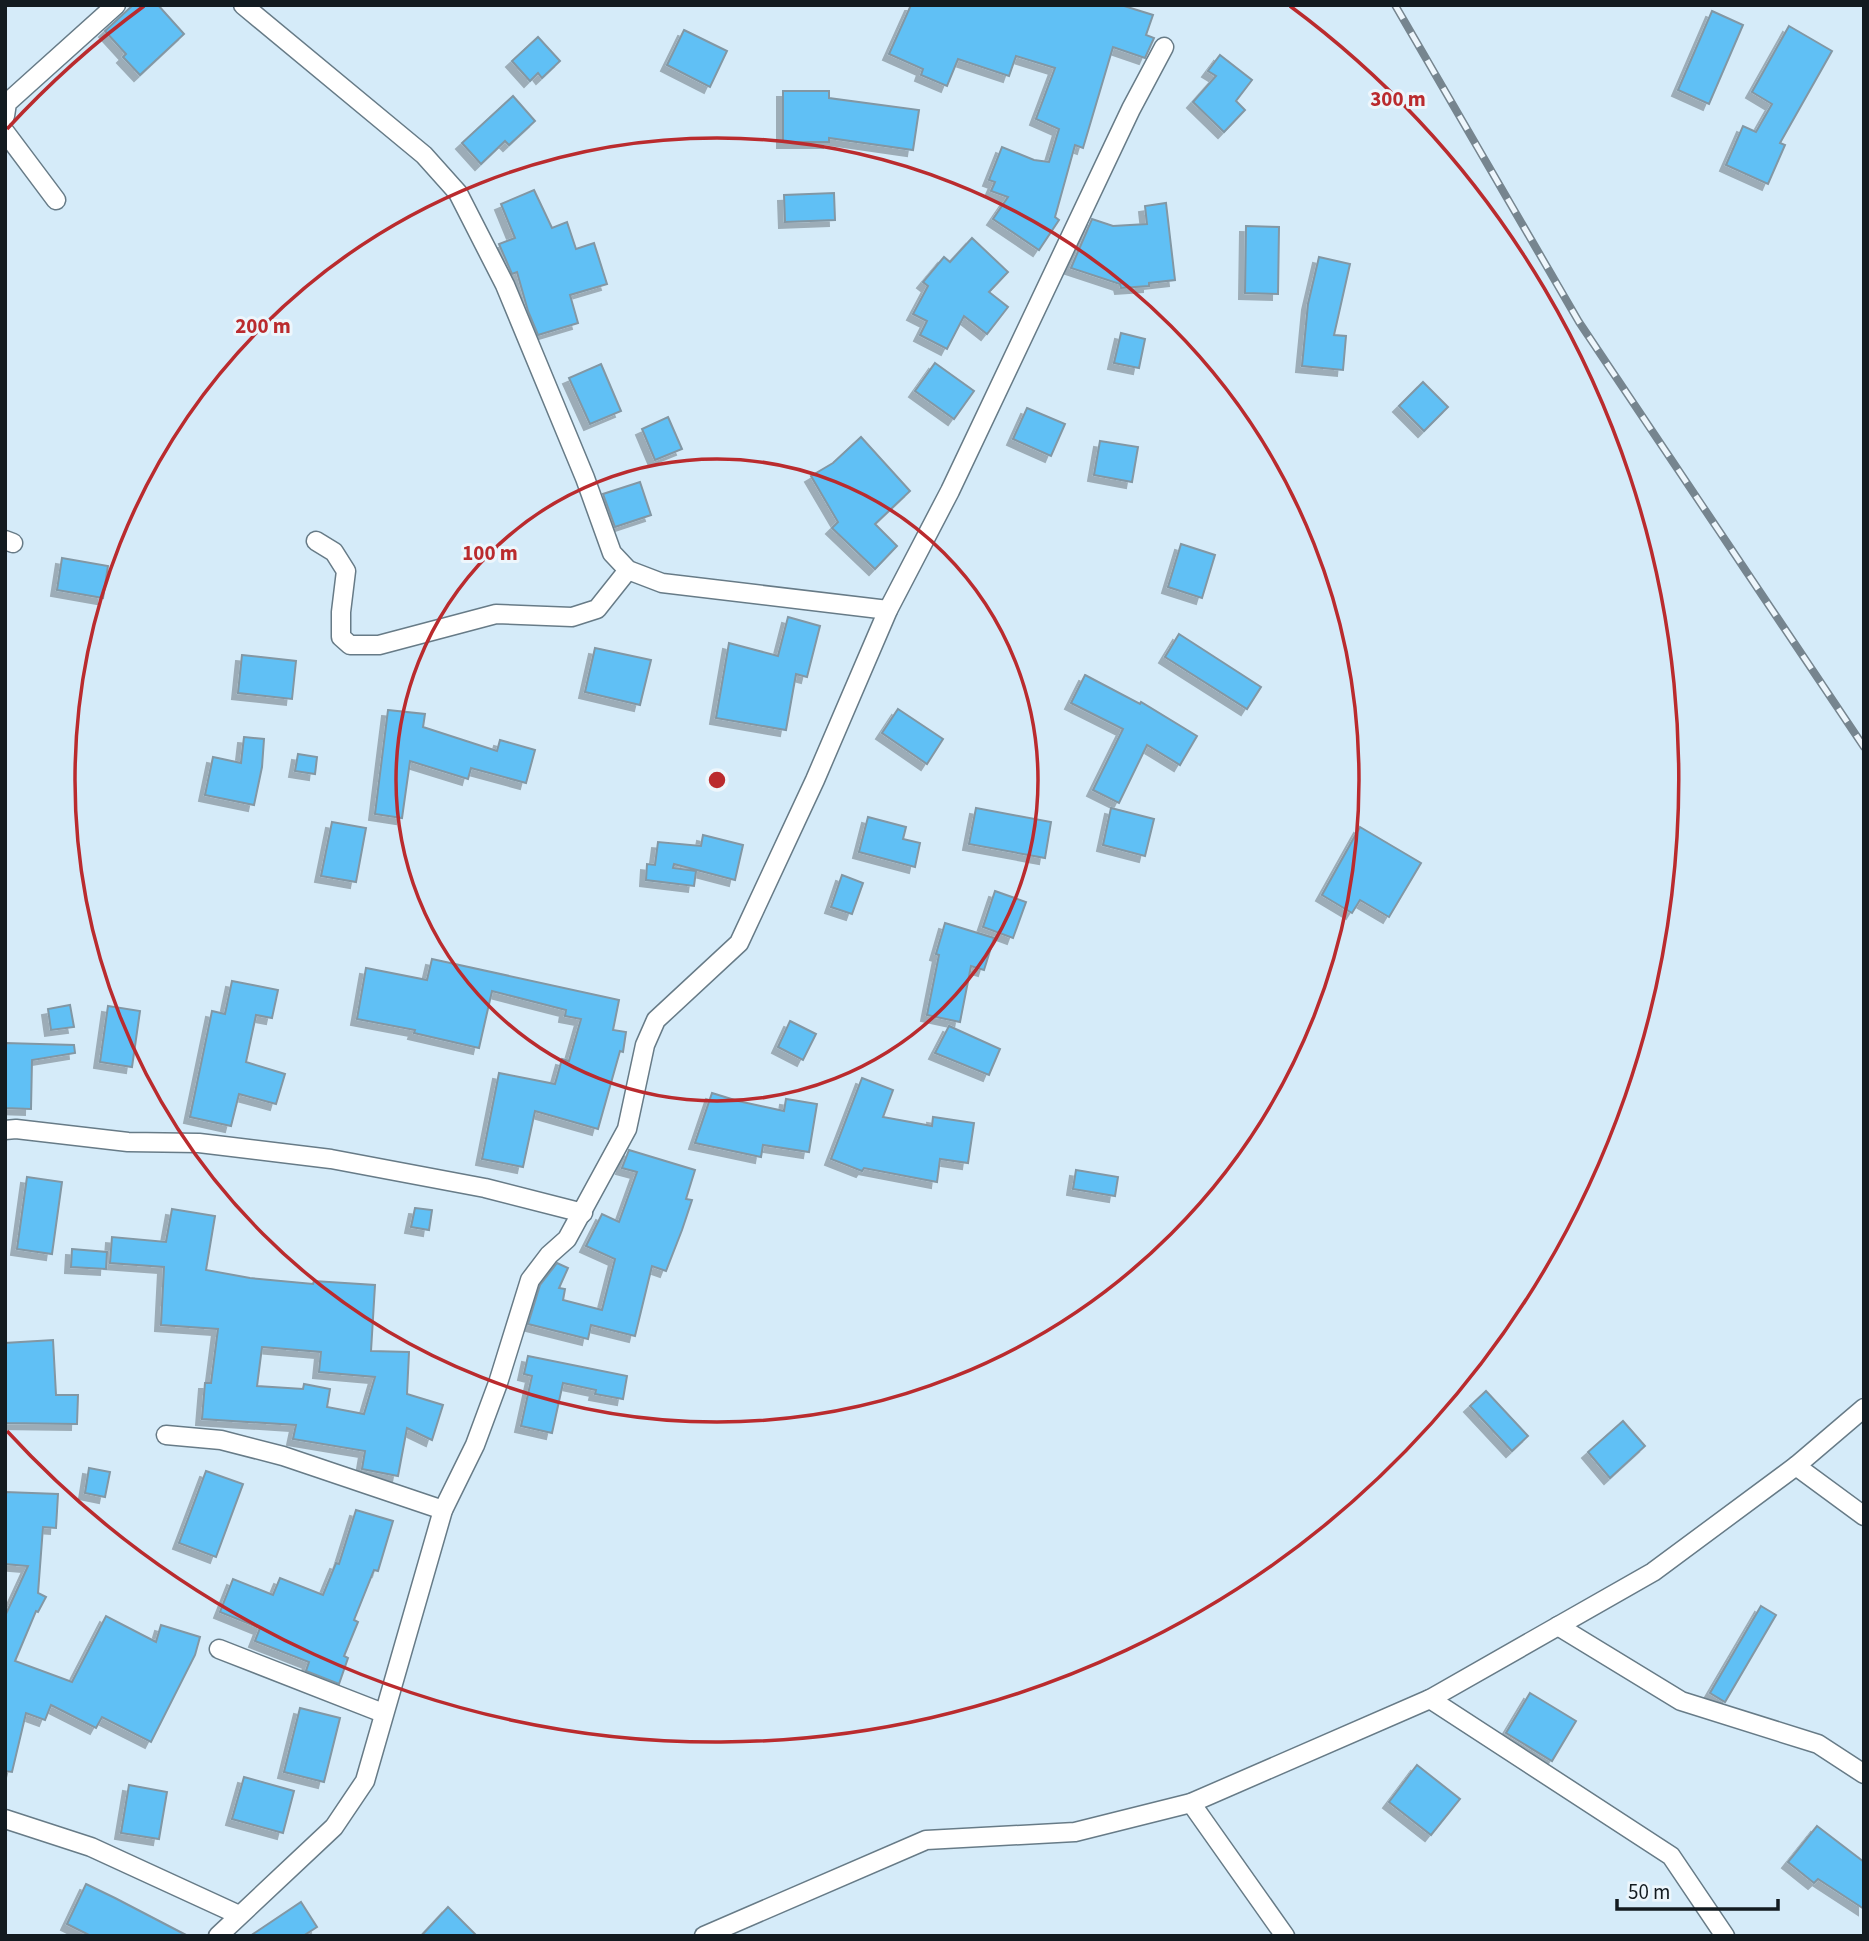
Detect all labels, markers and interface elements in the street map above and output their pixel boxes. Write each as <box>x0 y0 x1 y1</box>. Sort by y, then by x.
text: 300 m <box>1370 84 1426 114</box>
text: 200 m <box>235 311 291 341</box>
text: 100 m <box>462 538 518 568</box>
centre of rings <box>705 768 729 792</box>
scale bar <box>1617 1868 1778 1912</box>
text: 50 m <box>1628 1877 1670 1907</box>

